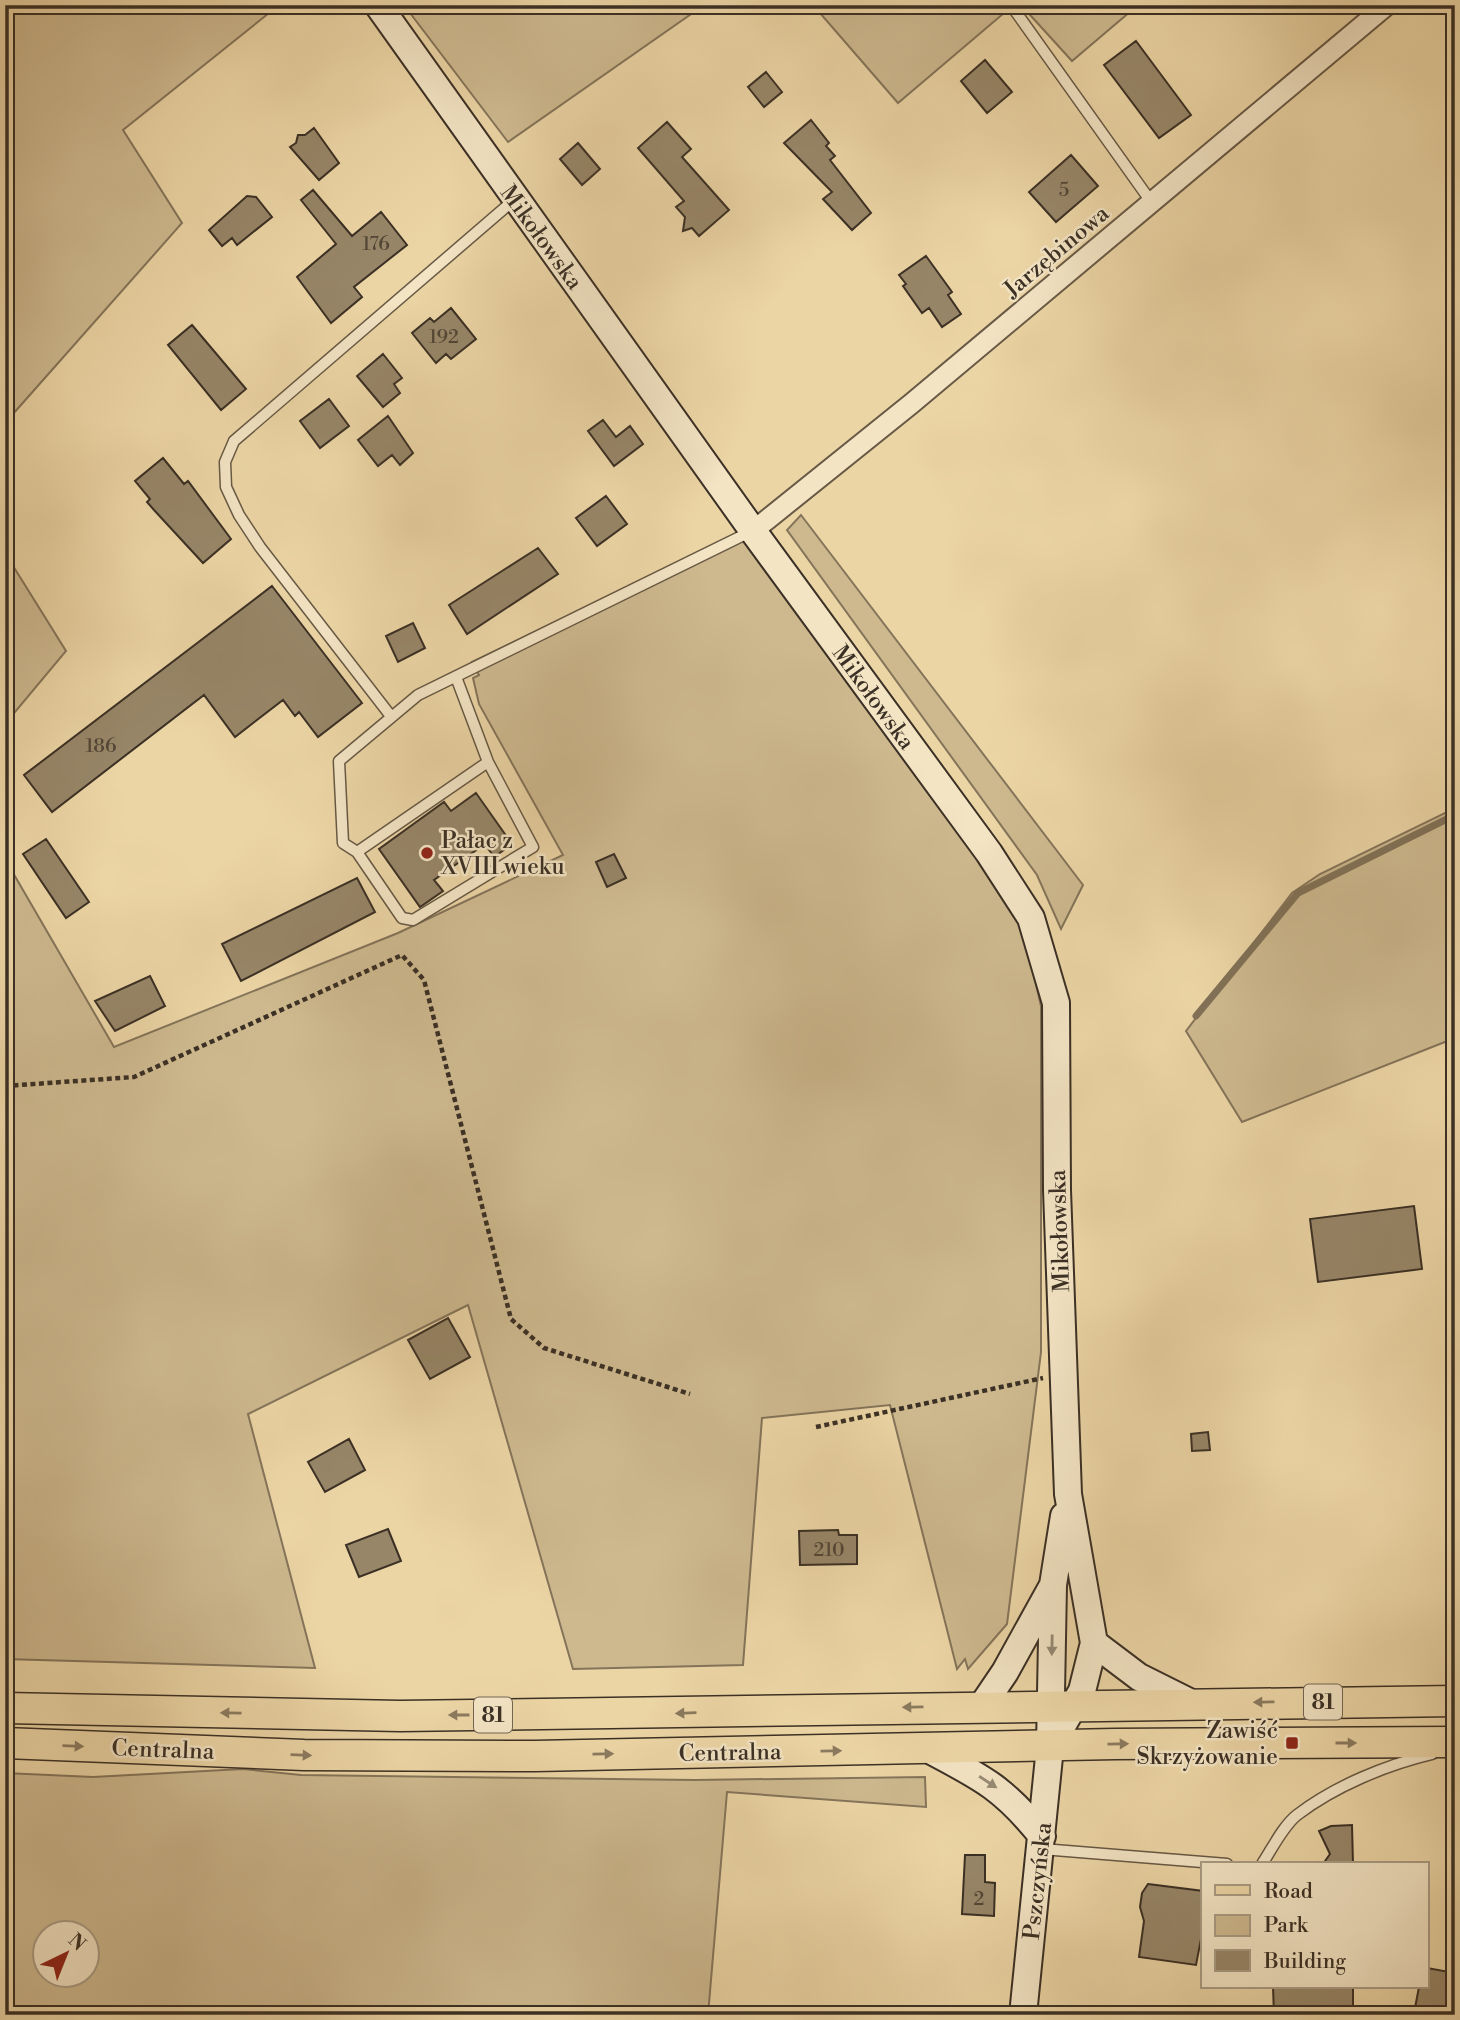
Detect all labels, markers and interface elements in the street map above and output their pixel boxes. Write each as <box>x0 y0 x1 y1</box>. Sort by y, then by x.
house number: 5 <box>1059 178 1069 202</box>
street label: Mikołowska <box>494 180 589 296</box>
street label: Jarzębinowa <box>998 199 1115 304</box>
house number: 176 <box>362 232 390 256</box>
house number: 192 <box>429 325 459 349</box>
street label: Mikołowska <box>826 640 921 756</box>
house number: 186 <box>86 734 116 758</box>
place label: Pałac z XVIII wieku <box>440 827 565 881</box>
marker: Pałac z XVIII wieku <box>419 845 435 861</box>
street label: Mikołowska <box>1044 1169 1076 1293</box>
house number: 210 <box>813 1538 845 1562</box>
one-way arrow <box>1046 1635 1058 1657</box>
road number: 81 <box>1304 1684 1342 1720</box>
one-way arrow <box>1253 1697 1275 1708</box>
road number: 81 <box>474 1698 512 1732</box>
one-way arrow <box>902 1702 924 1713</box>
one-way arrow <box>675 1707 697 1718</box>
one-way arrow <box>220 1708 242 1719</box>
one-way arrow <box>447 1709 469 1721</box>
place label: Zawiść Skrzyżowanie <box>1137 1717 1278 1771</box>
street label: Centralna <box>111 1734 215 1766</box>
marker: Zawiść Skrzyżowanie <box>1284 1735 1300 1751</box>
one-way arrow <box>1335 1737 1357 1749</box>
street label: Centralna <box>678 1738 782 1768</box>
one-way arrow <box>1108 1738 1130 1750</box>
one-way arrow <box>63 1740 85 1751</box>
one-way arrow <box>820 1745 842 1756</box>
one-way arrow <box>290 1749 312 1760</box>
one-way arrow <box>593 1749 615 1760</box>
one-way arrow <box>978 1775 998 1788</box>
street label: Pszczyńska <box>1018 1821 1058 1941</box>
legend <box>1201 1862 1428 1988</box>
text: Road <box>1264 1879 1313 1905</box>
house number: 2 <box>974 1887 984 1911</box>
text: Park <box>1264 1913 1309 1939</box>
north arrow <box>32 1918 102 1988</box>
text: N <box>63 1928 91 1956</box>
text: Building <box>1263 1949 1346 1975</box>

